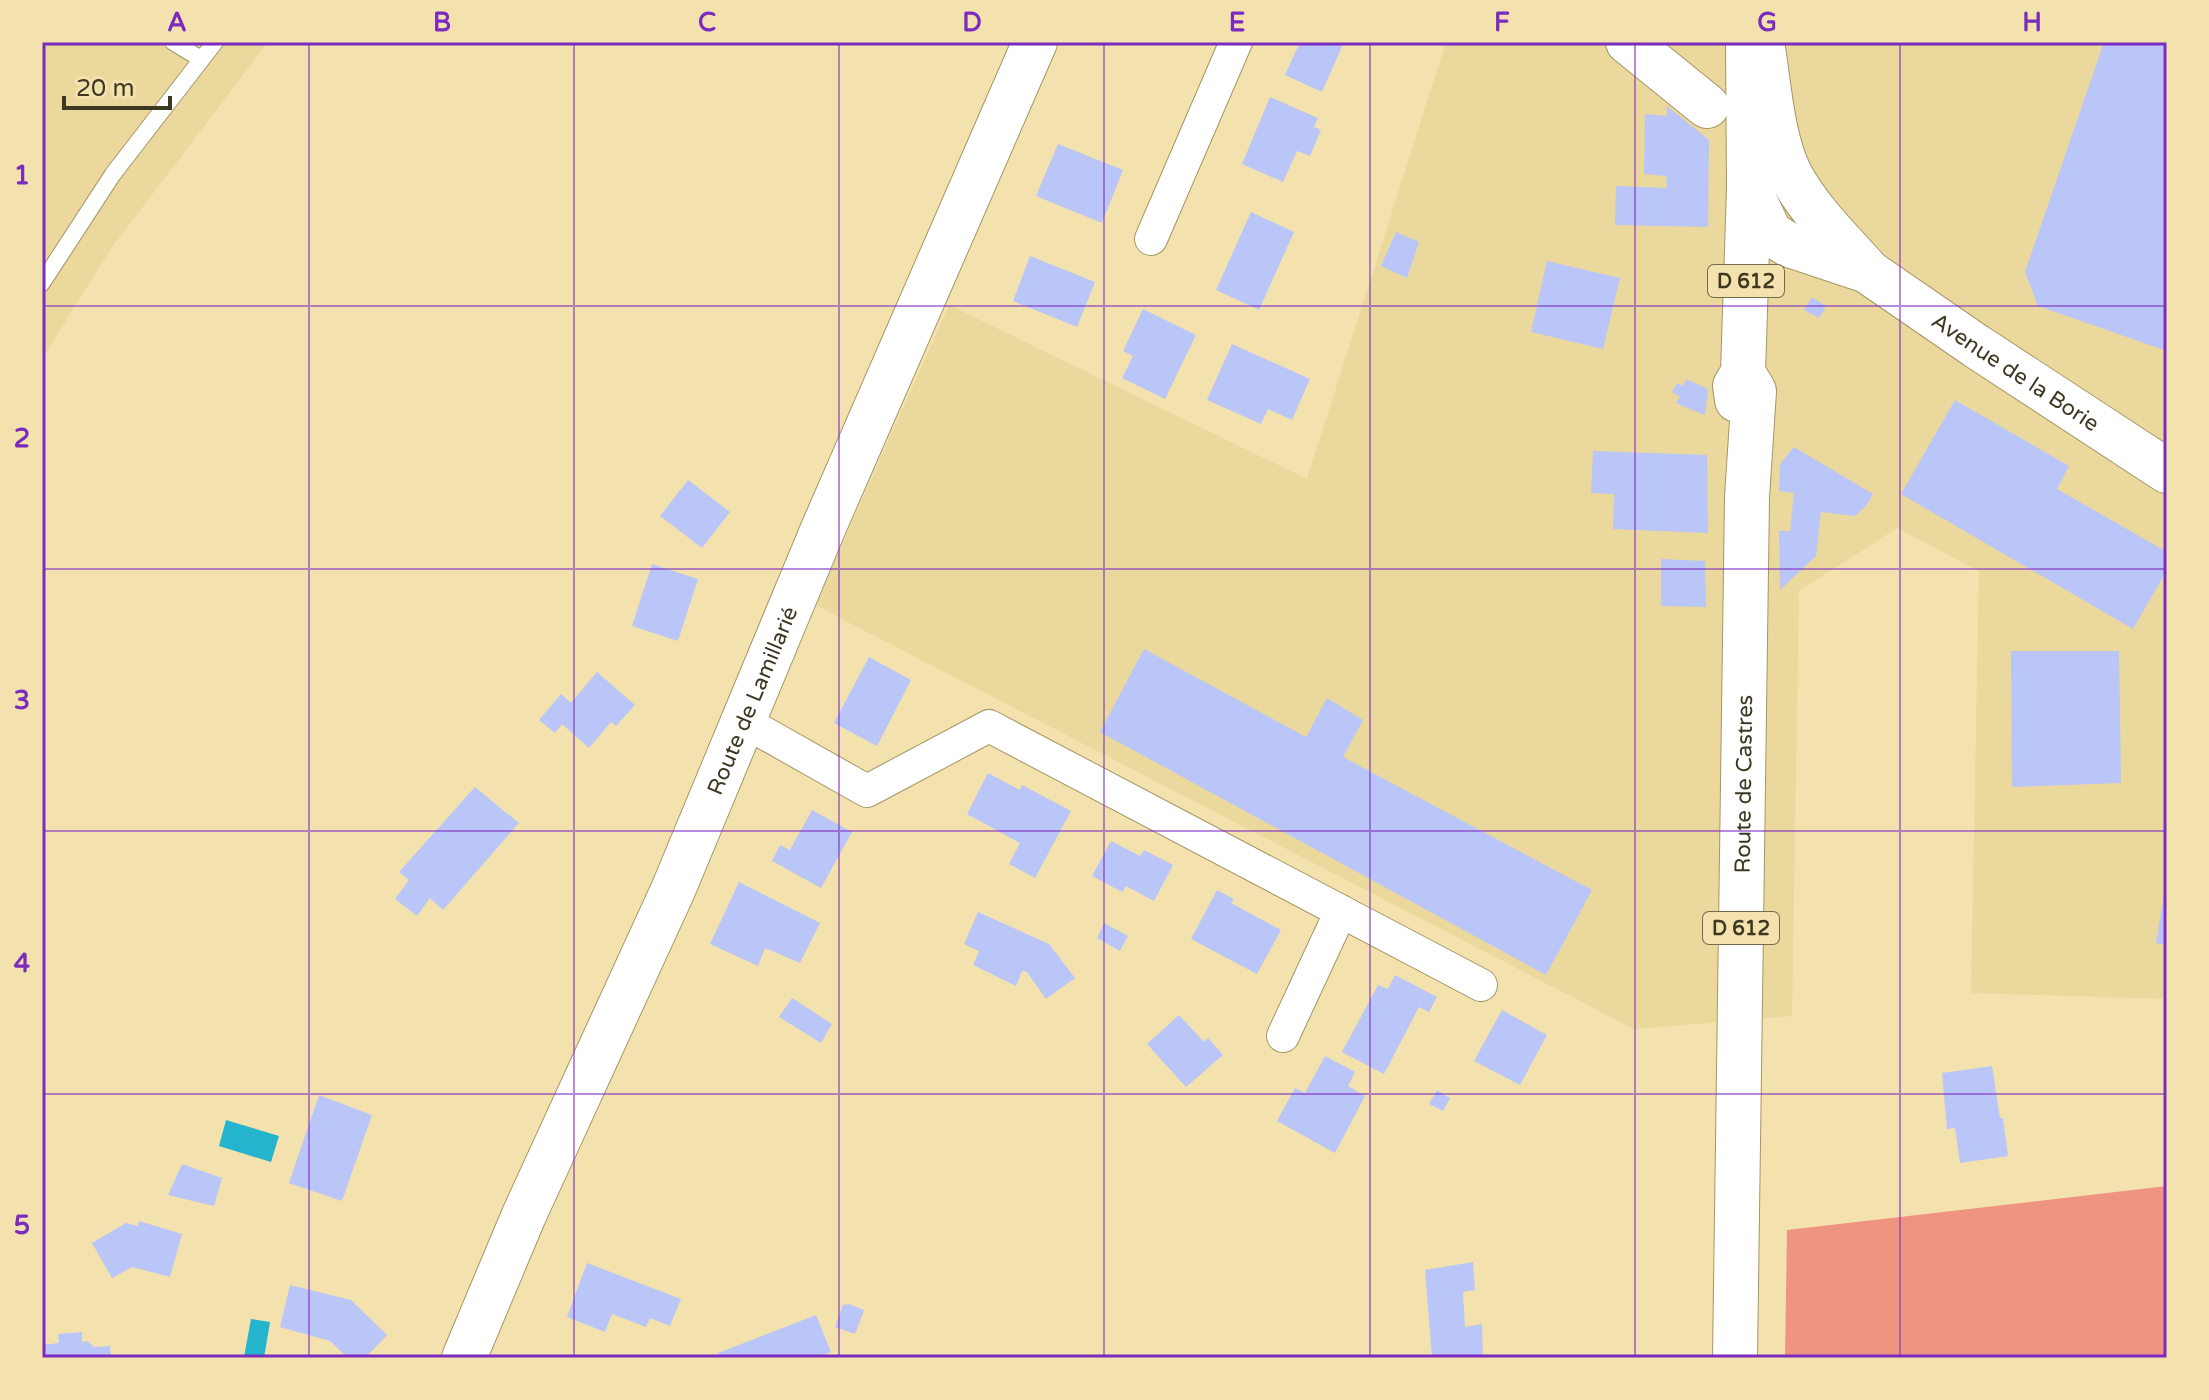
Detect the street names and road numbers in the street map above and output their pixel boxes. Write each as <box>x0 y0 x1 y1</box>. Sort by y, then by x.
road number: D 612 <box>1708 265 1784 297</box>
street label: Avenue de la Borie <box>1927 308 2104 437</box>
street label: Route de Lamillarié <box>702 603 803 799</box>
street label: Route de Castres <box>1730 695 1758 874</box>
road number: D 612 <box>1703 912 1779 944</box>

